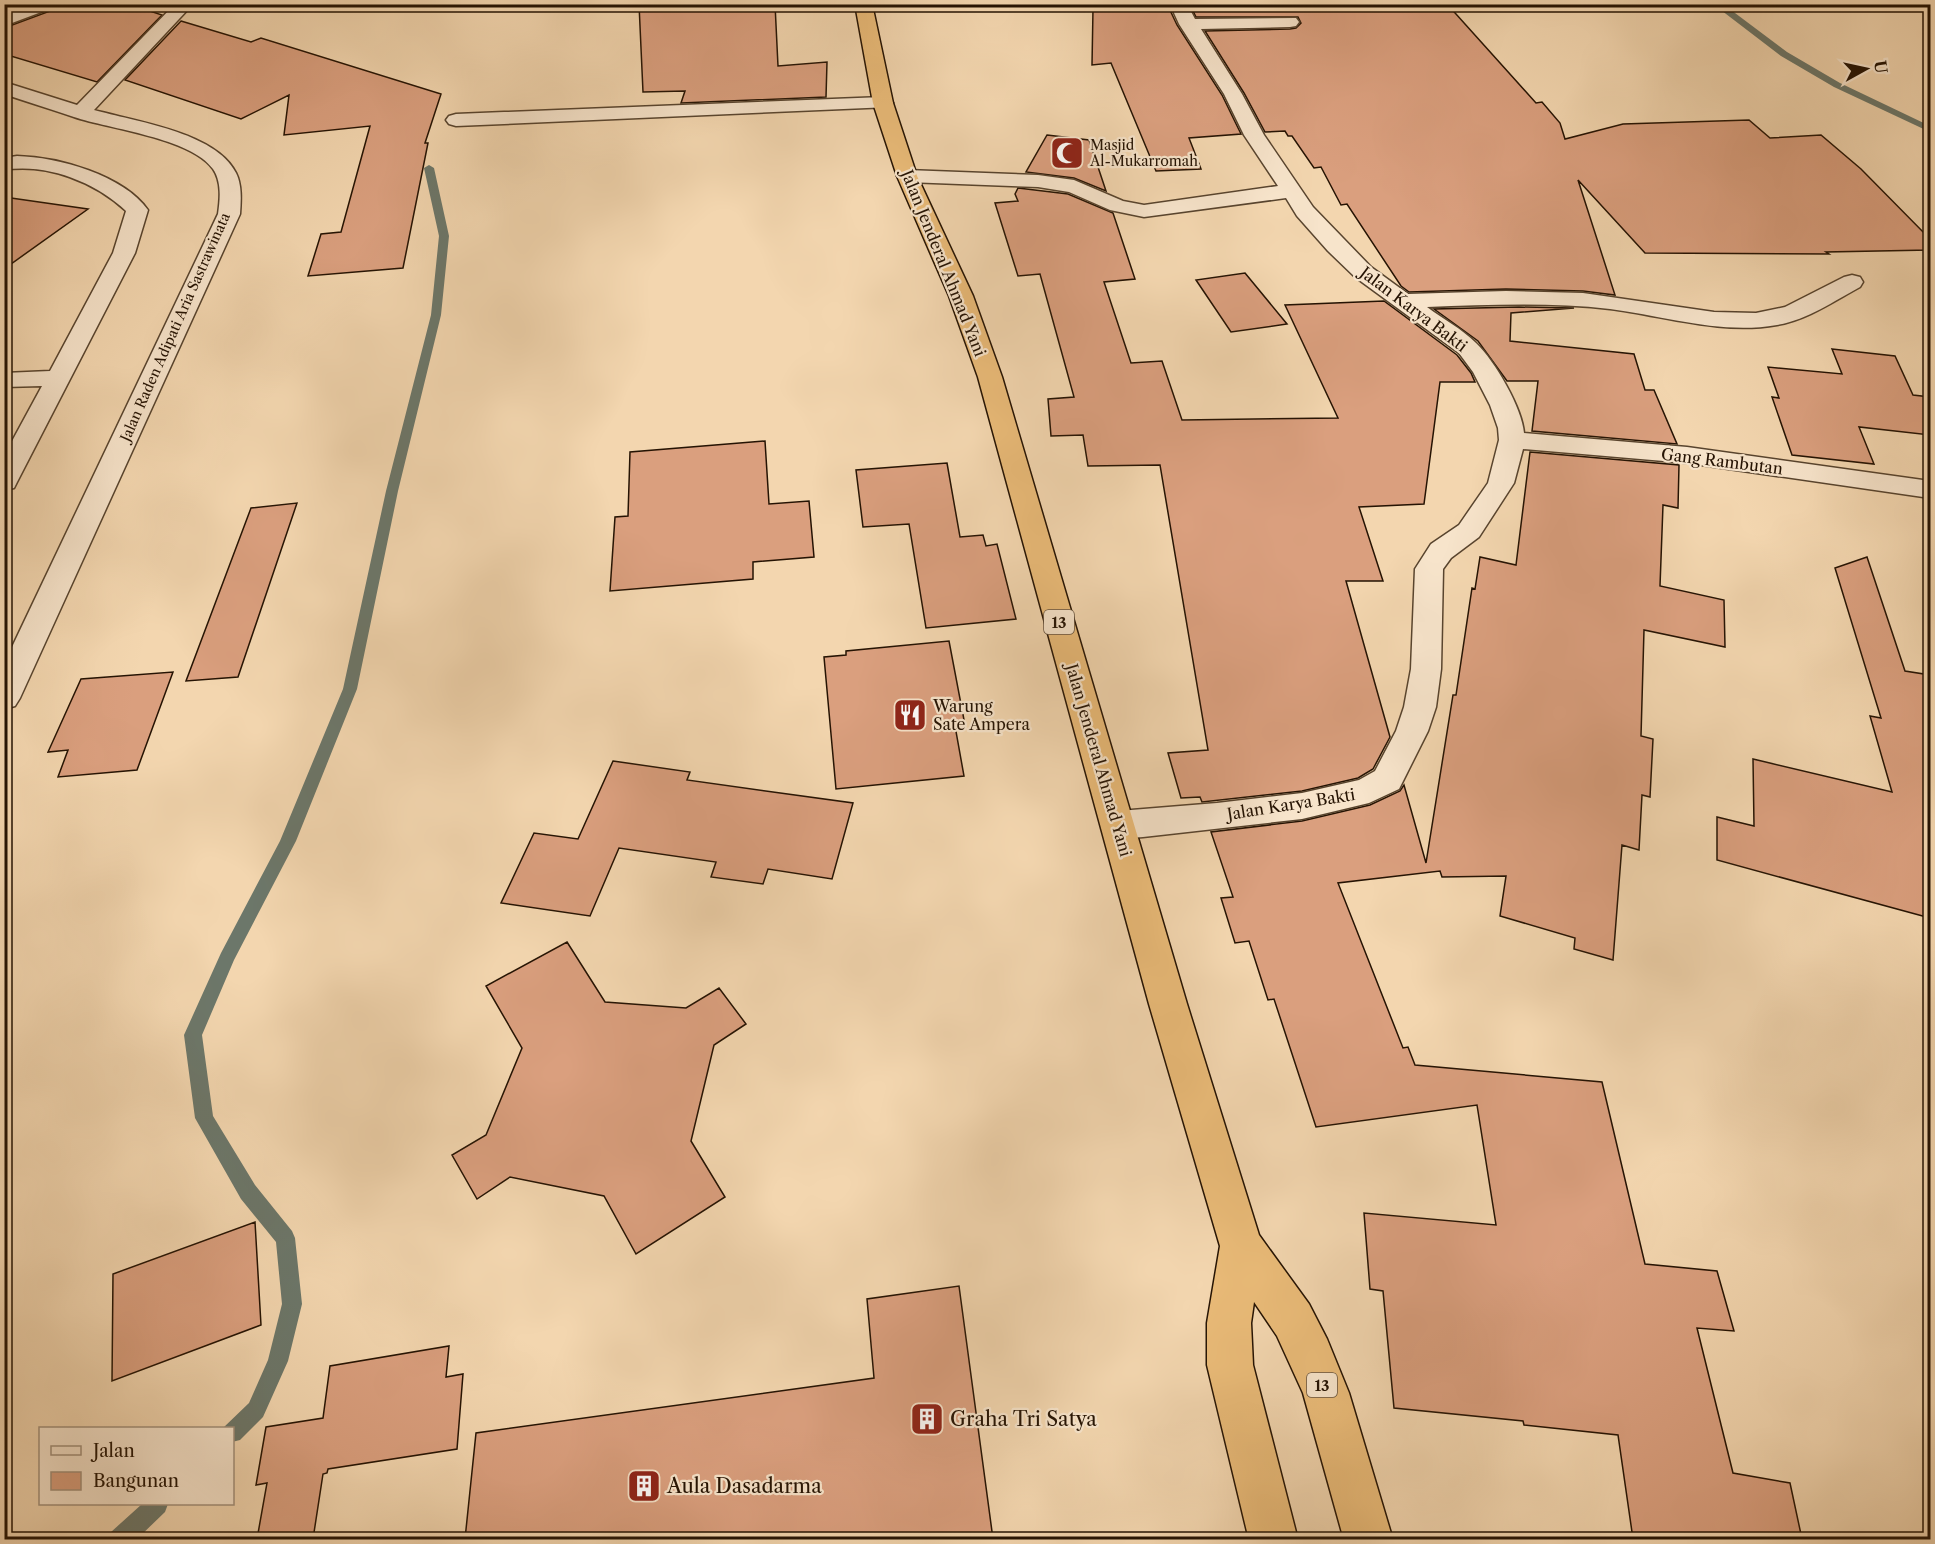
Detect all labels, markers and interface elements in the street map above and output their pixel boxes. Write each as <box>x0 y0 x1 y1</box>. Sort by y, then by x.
north arrow <box>1836 39 1896 99</box>
text: U <box>1870 59 1892 75</box>
mosque icon: Masjid Al-Mukarromah <box>1049 135 1085 171</box>
place label: Masjid Al-Mukarromah <box>1089 136 1198 170</box>
street label: Jalan Jenderal Ahmad Yani <box>896 164 991 359</box>
street label: Jalan Raden Adipati Aria Sastrawinata <box>115 209 234 446</box>
street label: Jalan Karya Bakti <box>1354 260 1472 356</box>
street label: Gang Rambutan <box>1660 444 1784 478</box>
road number: 13 <box>1044 610 1074 634</box>
street label: Jalan Jenderal Ahmad Yani <box>1061 658 1136 859</box>
place label: Warung Sate Ampera <box>932 696 1030 734</box>
restaurant icon: Warung Sate Ampera <box>892 697 928 733</box>
street label: Jalan Karya Bakti <box>1223 784 1357 824</box>
road number: 13 <box>1307 1373 1337 1397</box>
building icon: Graha Tri Satya <box>909 1401 945 1437</box>
place label: Graha Tri Satya <box>950 1407 1097 1431</box>
legend <box>39 1427 234 1505</box>
text: Jalan <box>90 1440 135 1462</box>
building icon: Aula Dasadarma <box>626 1468 662 1504</box>
text: Bangunan <box>93 1470 179 1492</box>
place label: Aula Dasadarma <box>666 1474 822 1498</box>

